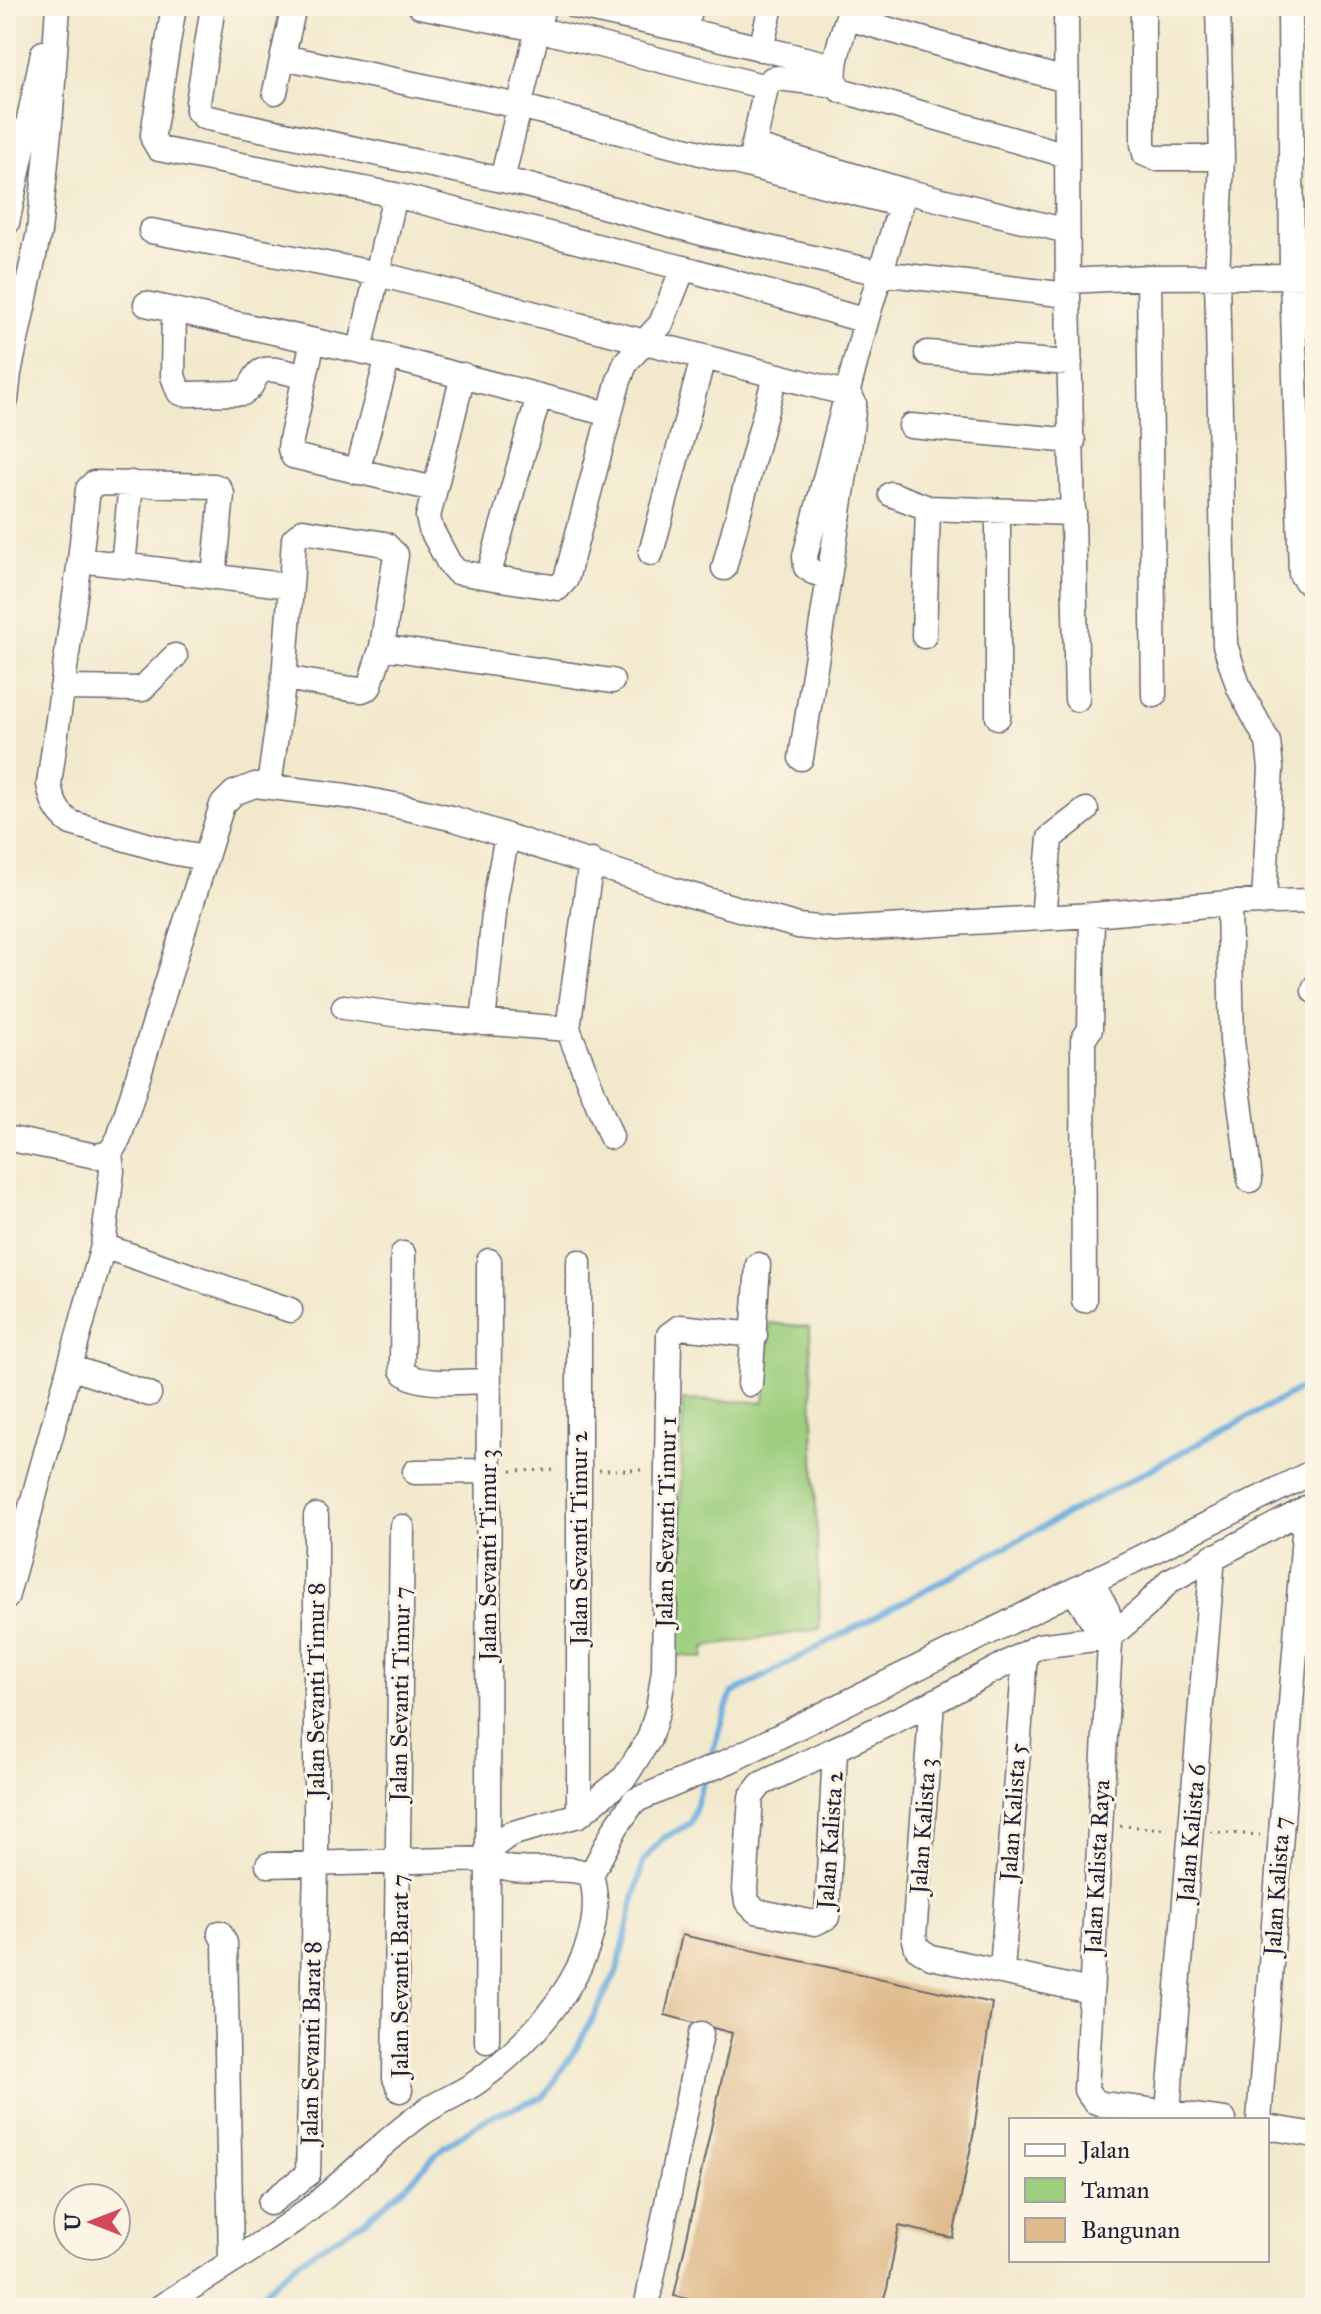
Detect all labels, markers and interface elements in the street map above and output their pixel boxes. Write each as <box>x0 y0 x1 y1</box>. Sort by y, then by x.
street label: Jalan Sevanti Timur 1 <box>649 1416 683 1631</box>
street label: Jalan Sevanti Timur 2 <box>564 1431 594 1648</box>
street label: Jalan Sevanti Timur 3 <box>473 1449 503 1664</box>
street label: Jalan Sevanti Timur 8 <box>301 1582 331 1801</box>
street label: Jalan Sevanti Timur 7 <box>383 1586 417 1805</box>
street label: Jalan Kalista 5 <box>993 1742 1033 1885</box>
street label: Jalan Kalista 3 <box>903 1757 943 1898</box>
street label: Jalan Kalista 6 <box>1170 1762 1212 1907</box>
street label: Jalan Kalista 2 <box>810 1770 850 1913</box>
street label: Jalan Kalista Raya <box>1077 1778 1117 1958</box>
street label: Jalan Kalista 7 <box>1257 1815 1297 1960</box>
street label: Jalan Sevanti Barat 7 <box>385 1874 415 2081</box>
street label: Jalan Sevanti Barat 8 <box>294 1941 328 2148</box>
legend <box>1009 2118 1269 2262</box>
text: Jalan <box>1078 2135 1130 2165</box>
text: Taman <box>1081 2175 1149 2205</box>
north arrow <box>52 2182 132 2262</box>
text: U <box>59 2213 86 2231</box>
text: Bangunan <box>1081 2215 1180 2245</box>

